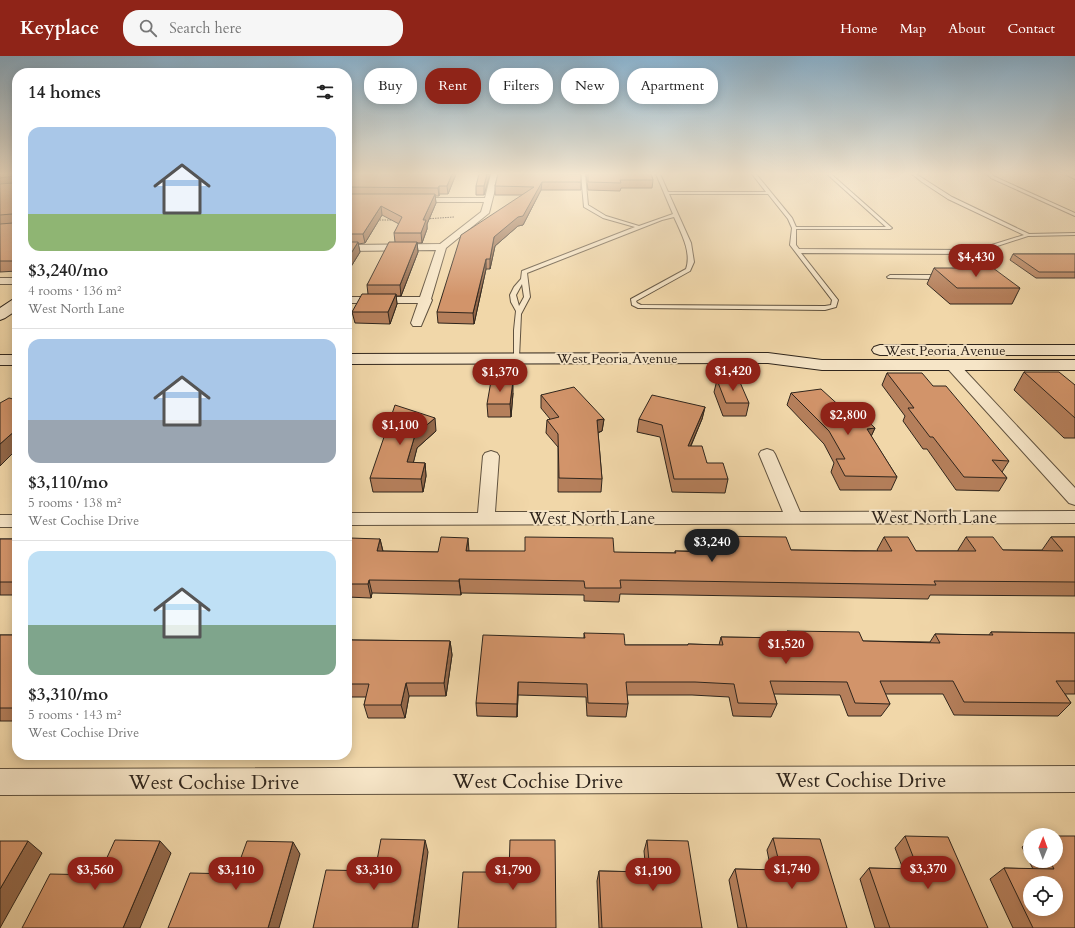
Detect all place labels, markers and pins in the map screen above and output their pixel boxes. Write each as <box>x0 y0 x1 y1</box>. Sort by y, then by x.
pin: $4,430 <box>943 244 1009 278</box>
pin: $1,420 <box>700 358 766 392</box>
pin: $1,370 <box>467 359 533 393</box>
pin: $2,800 <box>815 402 881 436</box>
pin: $1,100 <box>367 412 433 446</box>
pin: $3,240 <box>679 529 745 563</box>
pin: $1,520 <box>753 631 819 665</box>
pin: $1,740 <box>759 856 825 890</box>
pin: $3,370 <box>895 856 961 890</box>
pin: $3,560 <box>62 857 128 891</box>
pin: $3,110 <box>203 857 269 891</box>
pin: $3,310 <box>341 857 407 891</box>
pin: $1,790 <box>480 857 546 891</box>
pin: $1,190 <box>620 858 686 892</box>

